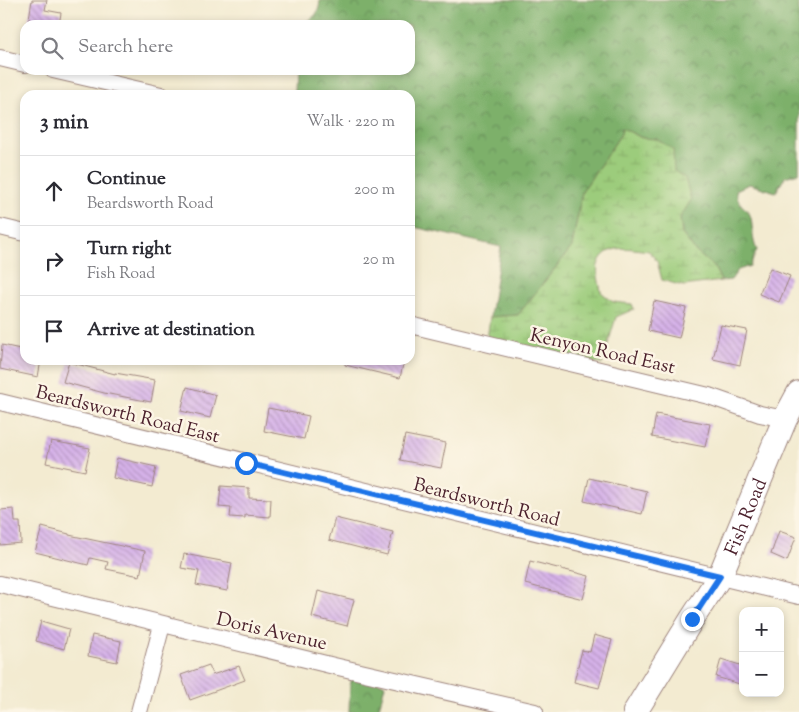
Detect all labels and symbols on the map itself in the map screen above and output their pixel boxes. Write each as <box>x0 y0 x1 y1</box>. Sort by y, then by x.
street label: Kenyon Road East <box>527 323 678 382</box>
street label: Beardsworth Road East <box>33 380 223 451</box>
route start <box>235 452 258 475</box>
street label: Beardsworth Road <box>410 472 563 535</box>
street label: Fish Road <box>719 474 775 560</box>
street label: Doris Avenue <box>213 607 330 658</box>
route end <box>681 608 704 631</box>

